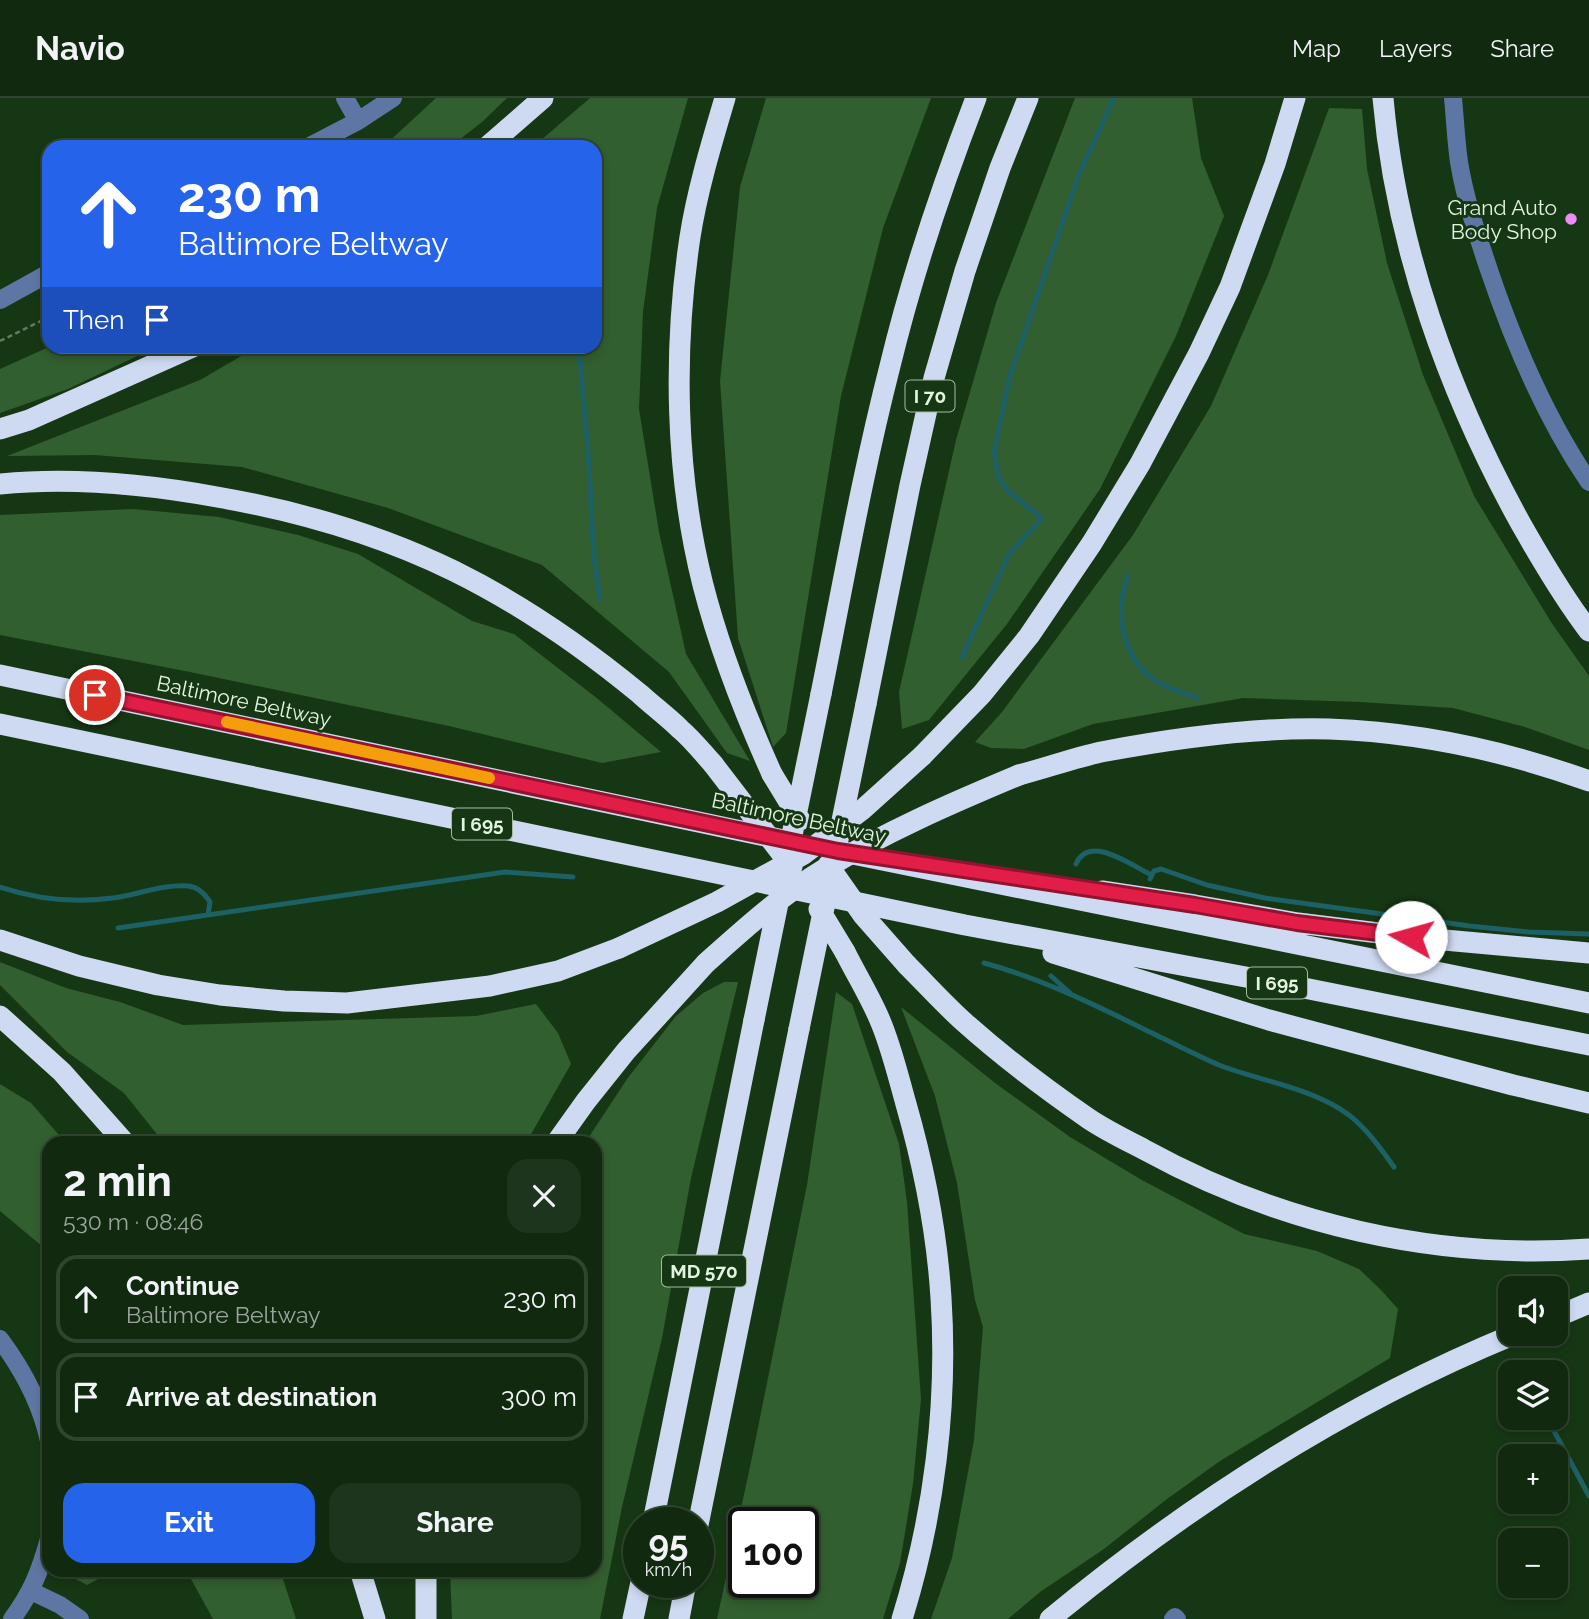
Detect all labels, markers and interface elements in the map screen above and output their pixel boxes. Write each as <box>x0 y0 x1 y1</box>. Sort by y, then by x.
text: Navio <box>35 29 125 68</box>
text: Map <box>1292 34 1341 63</box>
text: Layers <box>1379 34 1452 63</box>
text: Share <box>1490 34 1554 63</box>
text: 230 m <box>178 166 320 223</box>
icon: ahead <box>63 168 154 259</box>
place label: Grand Auto Body Shop <box>1447 195 1557 244</box>
marker: Grand Auto Body Shop <box>1563 211 1579 227</box>
text: Baltimore Beltway <box>178 225 449 262</box>
icon: arrive <box>138 301 176 339</box>
text: Then <box>63 305 124 335</box>
road number: I 70 <box>906 380 954 412</box>
pin <box>65 665 125 725</box>
street label: Baltimore Beltway <box>155 670 333 732</box>
icon: arrive <box>76 676 114 714</box>
street label: Baltimore Beltway <box>710 787 888 849</box>
road number: I 695 <box>452 808 512 839</box>
position arrow <box>1374 900 1448 974</box>
road number: I 695 <box>1247 968 1307 998</box>
text: 2 min <box>63 1157 172 1206</box>
button: close <box>507 1159 581 1233</box>
text: 530 m · 08:46 <box>63 1208 203 1235</box>
road number: MD 570 <box>662 1256 746 1287</box>
text: Continue <box>126 1271 239 1301</box>
map controls <box>1498 1276 1568 1598</box>
button: sound <box>1498 1276 1568 1346</box>
icon: ahead <box>67 1280 105 1318</box>
text: 230 m <box>503 1284 577 1314</box>
text: Baltimore Beltway <box>126 1301 321 1328</box>
button: layers <box>1498 1360 1568 1430</box>
icon: arrive <box>67 1378 105 1416</box>
text: Arrive at destination <box>126 1382 377 1412</box>
text: 300 m <box>501 1382 577 1412</box>
button: + <box>1498 1444 1568 1514</box>
button: Exit <box>63 1483 315 1563</box>
button: Share <box>329 1483 581 1563</box>
speed limit sign: 100 <box>728 1507 819 1598</box>
text: 95 <box>648 1523 689 1564</box>
button: − <box>1498 1528 1568 1598</box>
text: km/h <box>645 1559 692 1580</box>

